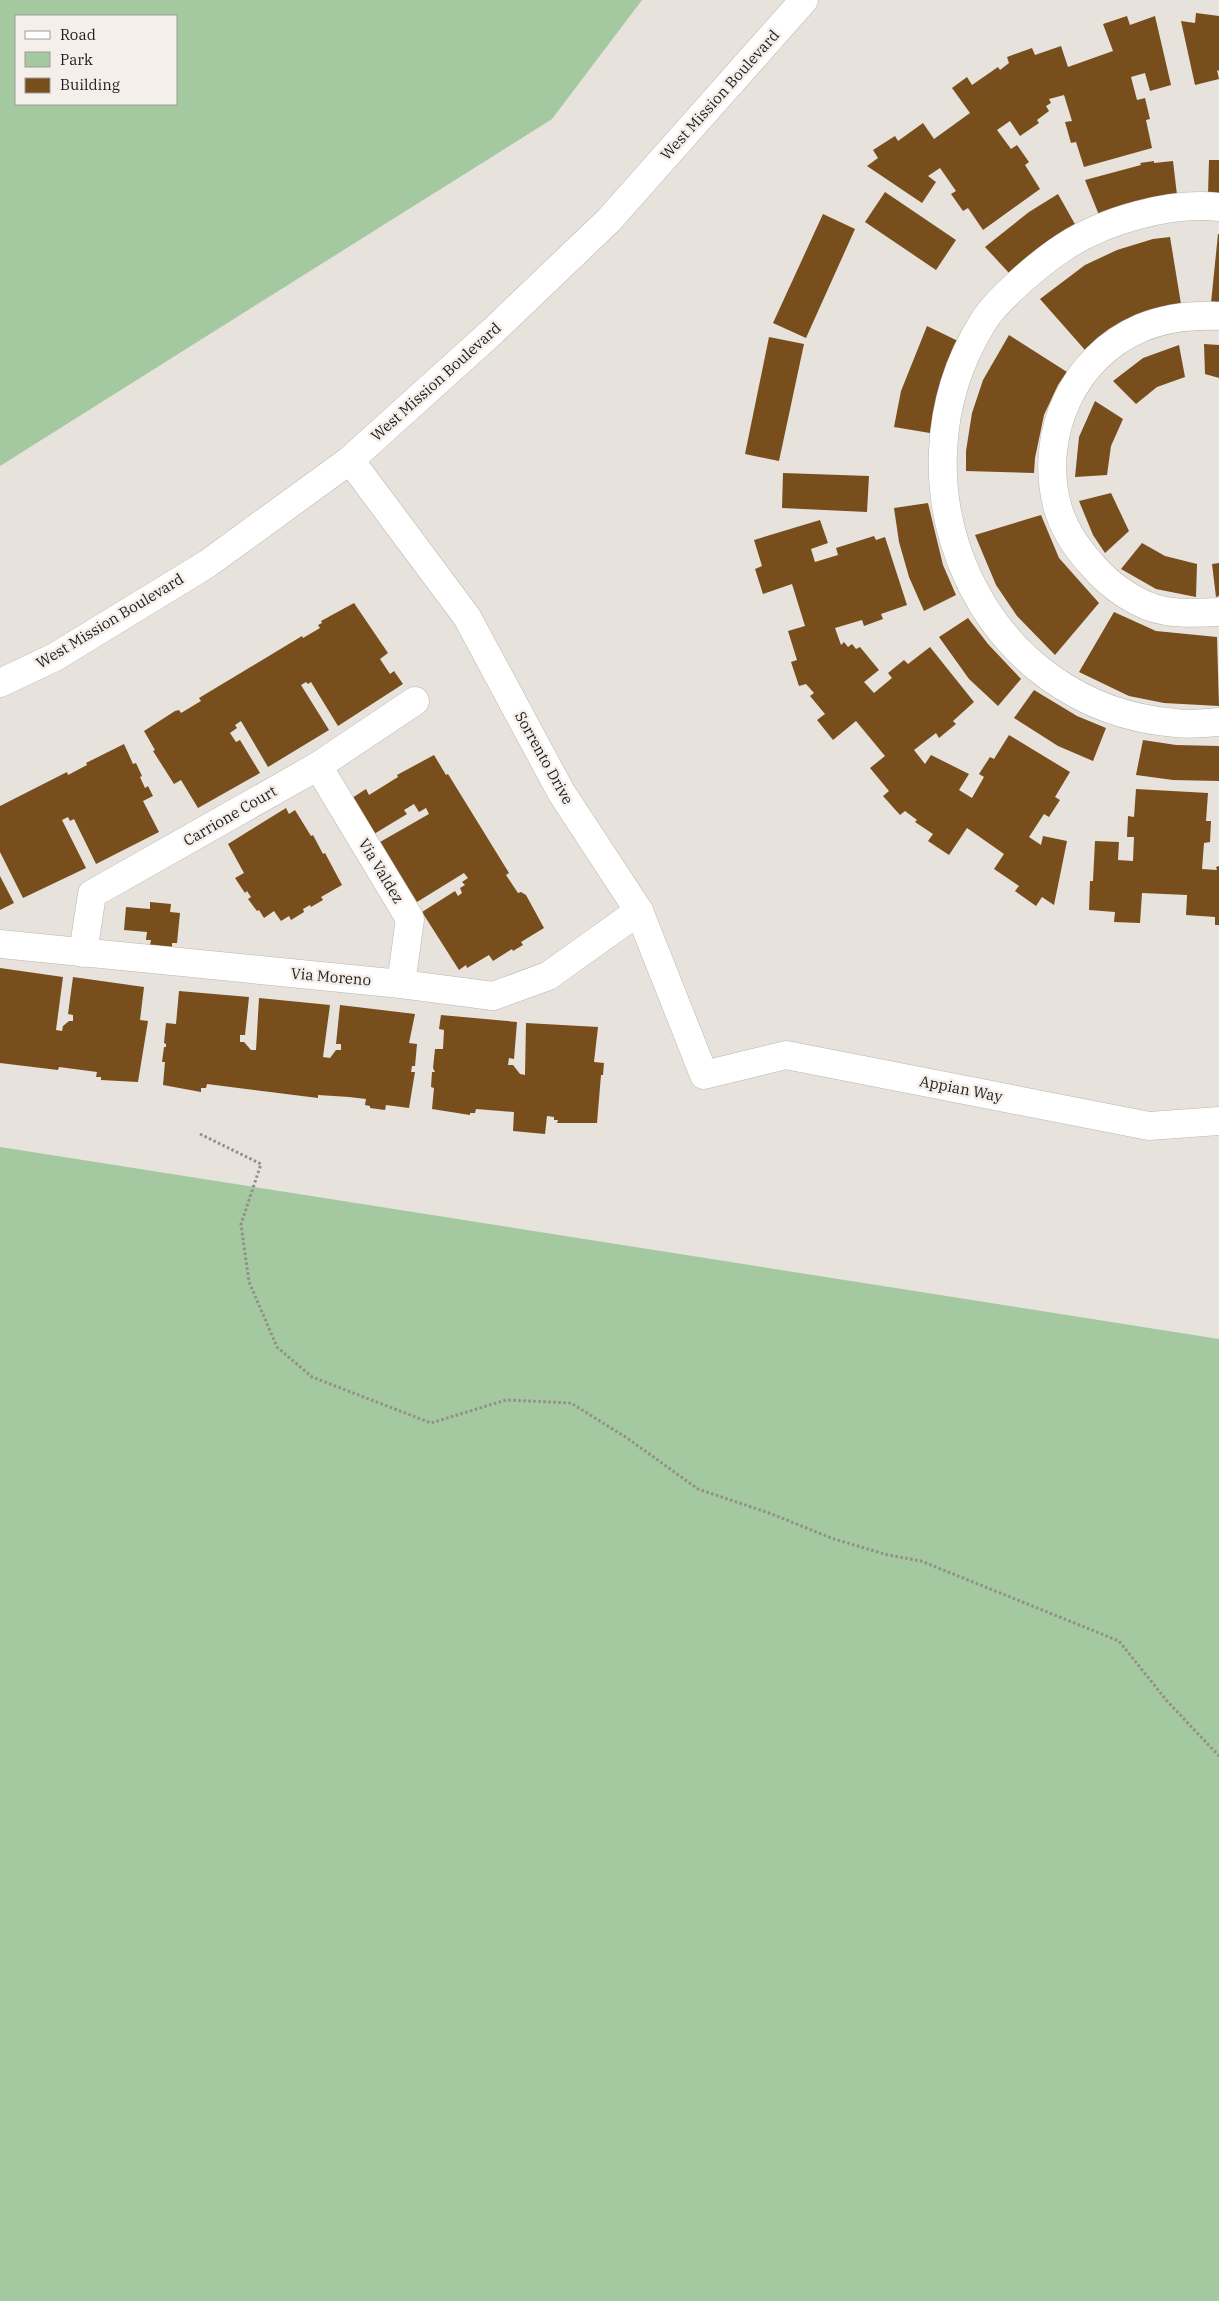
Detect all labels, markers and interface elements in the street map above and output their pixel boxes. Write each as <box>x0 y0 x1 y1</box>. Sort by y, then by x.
legend <box>15 15 178 105</box>
text: Road <box>60 25 96 44</box>
street label: West Mission Boulevard <box>656 26 783 164</box>
text: Park <box>60 50 93 69</box>
text: Building <box>60 75 120 94</box>
street label: West Mission Boulevard <box>367 318 505 445</box>
street label: West Mission Boulevard <box>33 569 187 672</box>
street label: Sorrento Drive <box>511 708 578 808</box>
street label: Carrione Court <box>180 781 280 850</box>
street label: Via Valdez <box>355 835 408 907</box>
street label: Via Moreno <box>290 964 372 989</box>
street label: Appian Way <box>918 1071 1004 1106</box>

